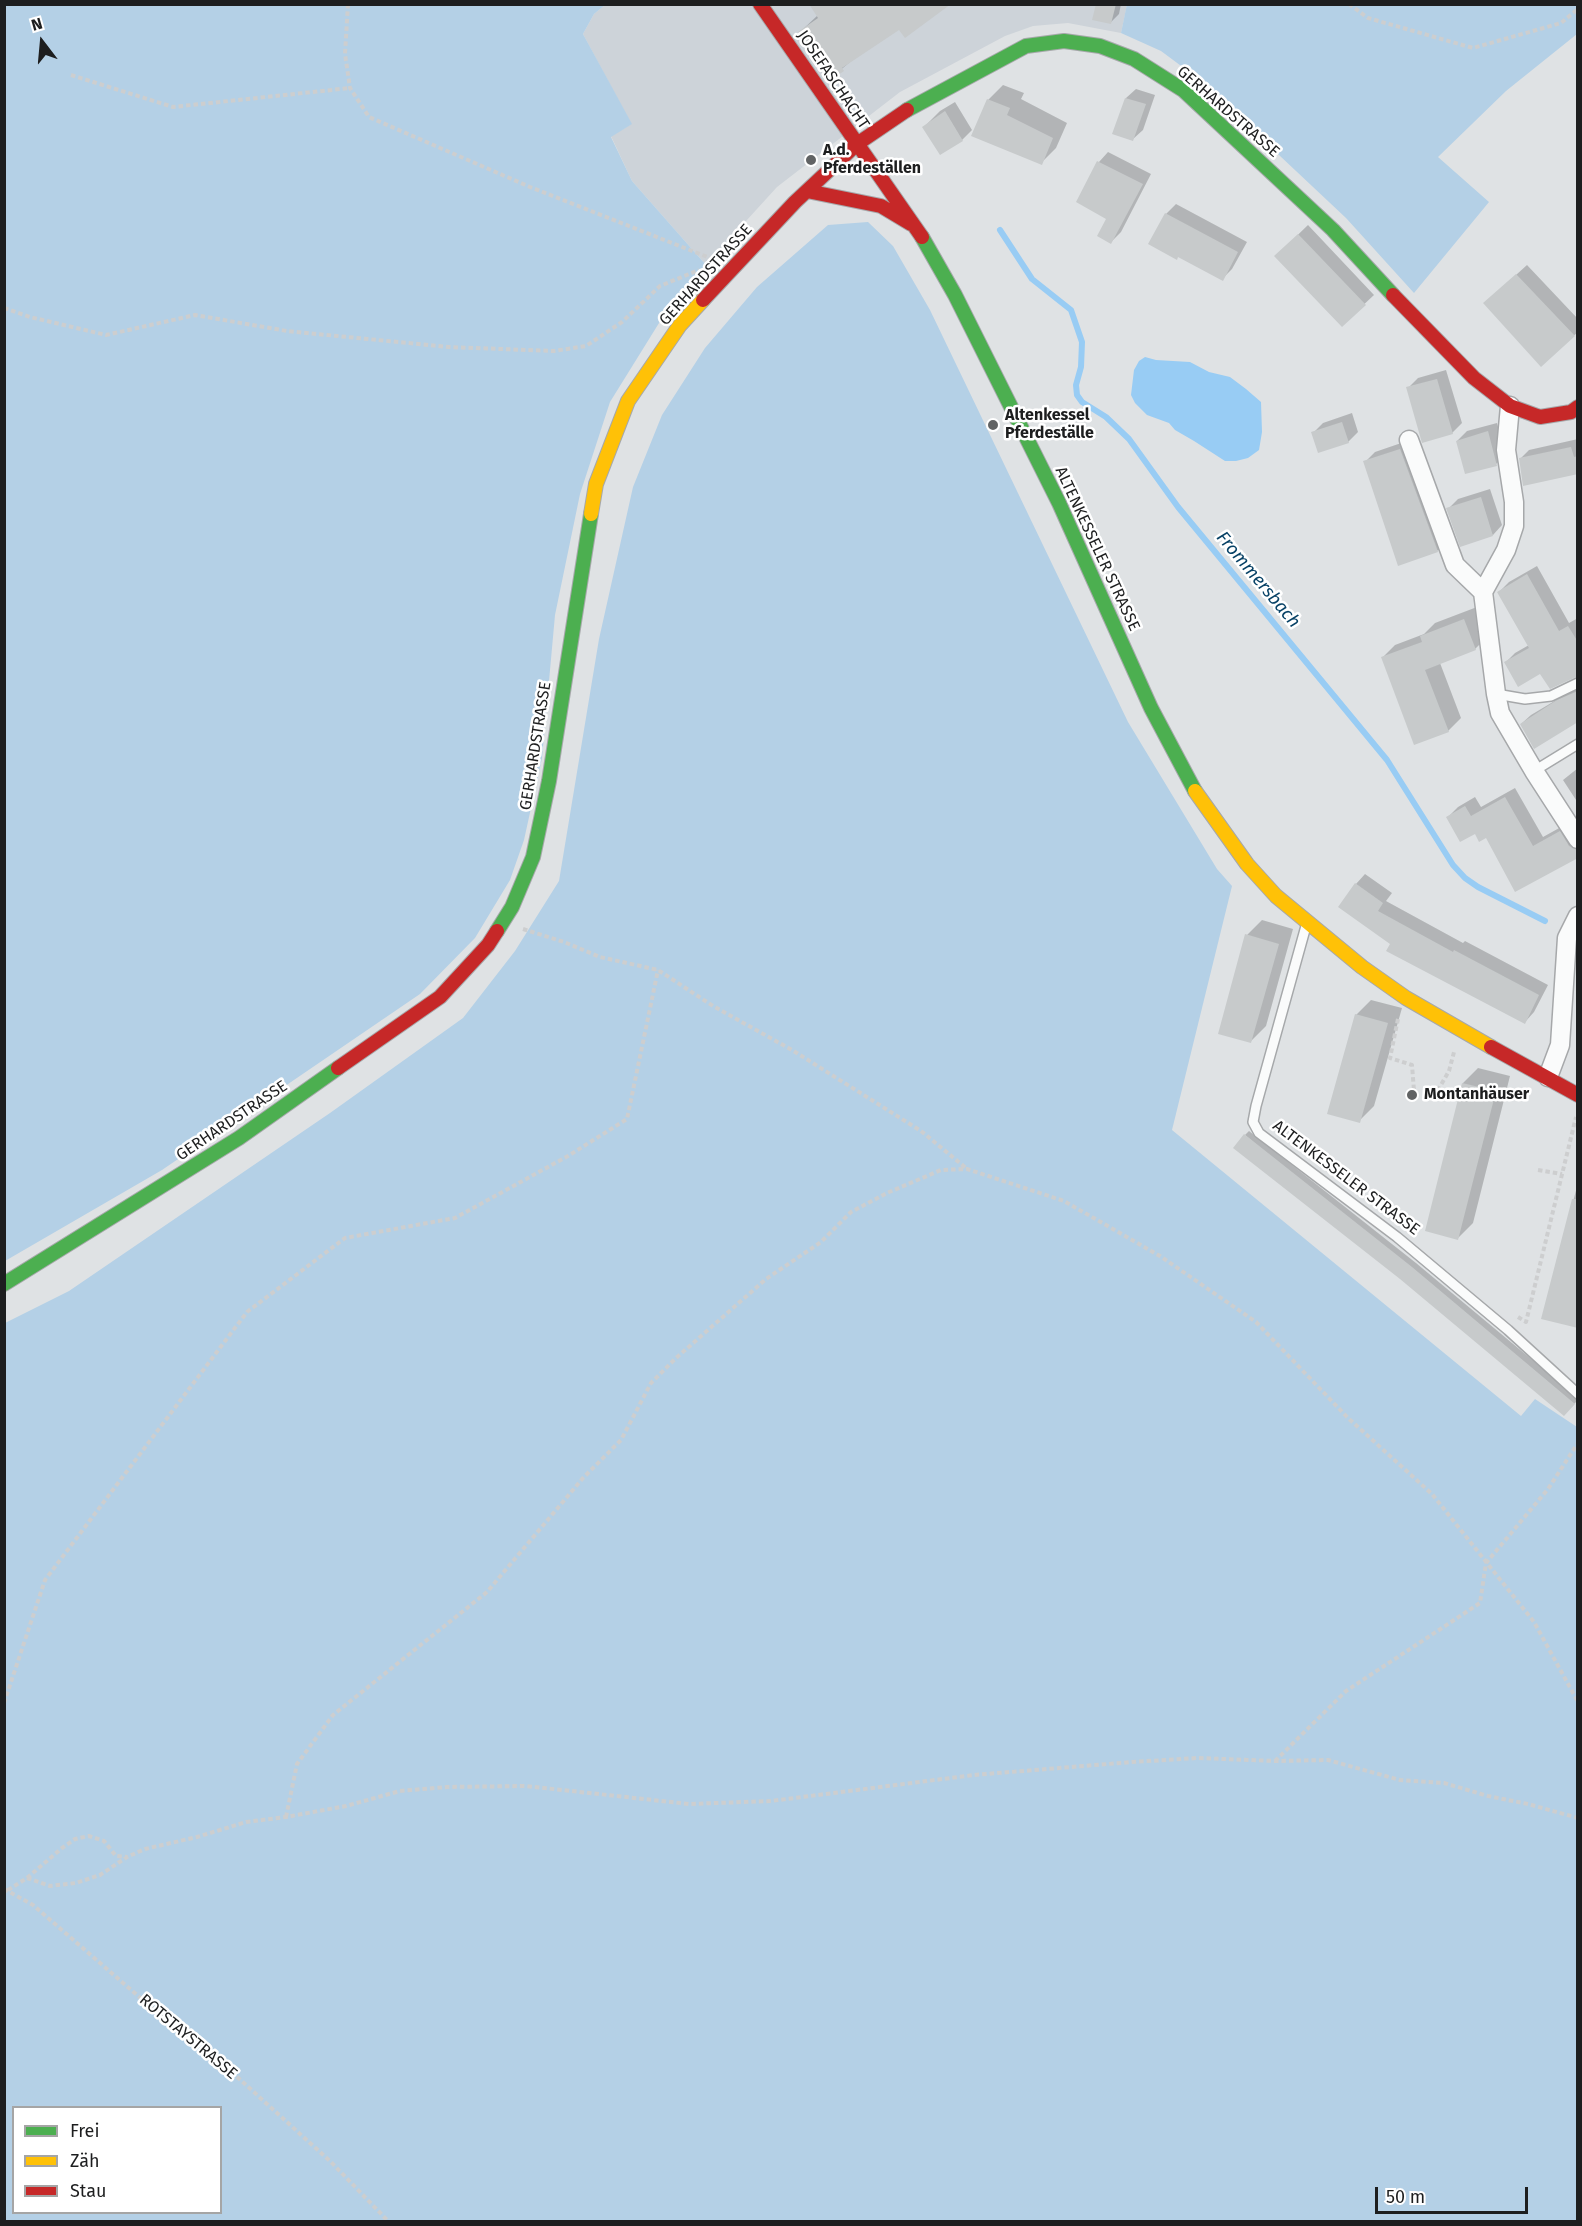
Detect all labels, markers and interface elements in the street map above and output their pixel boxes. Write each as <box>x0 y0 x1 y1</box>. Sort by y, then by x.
north arrow <box>12 12 72 72</box>
text: N <box>29 14 45 35</box>
street label: JOSEFASCHACHT <box>793 27 873 133</box>
street label: GERHARDSTRASSE <box>1173 62 1283 162</box>
place label: A.d. Pferdeställen <box>823 141 921 179</box>
marker: A.d. Pferdeställen <box>804 153 818 167</box>
street label: GERHARDSTRASSE <box>655 220 757 330</box>
place label: Altenkessel Pferdeställe <box>1005 406 1094 444</box>
marker: Altenkessel Pferdeställe <box>986 418 1000 432</box>
street label: ALTENKESSELER STRASSE <box>1050 464 1144 634</box>
water label: Frommersbach <box>1211 527 1305 633</box>
street label: GERHARDSTRASSE <box>516 680 556 812</box>
street label: GERHARDSTRASSE <box>173 1077 291 1165</box>
place label: Montanhäuser <box>1424 1085 1529 1105</box>
marker: Montanhäuser <box>1405 1088 1419 1102</box>
street label: ALTENKESSELER STRASSE <box>1269 1116 1423 1240</box>
street label: ROTSTAYSTRASSE <box>135 1990 241 2084</box>
legend <box>12 2106 222 2214</box>
text: Frei <box>70 2120 100 2142</box>
text: Zäh <box>70 2150 99 2172</box>
scale bar <box>1378 2175 1531 2213</box>
text: Stau <box>70 2180 106 2202</box>
text: 50 m <box>1386 2186 1425 2208</box>

